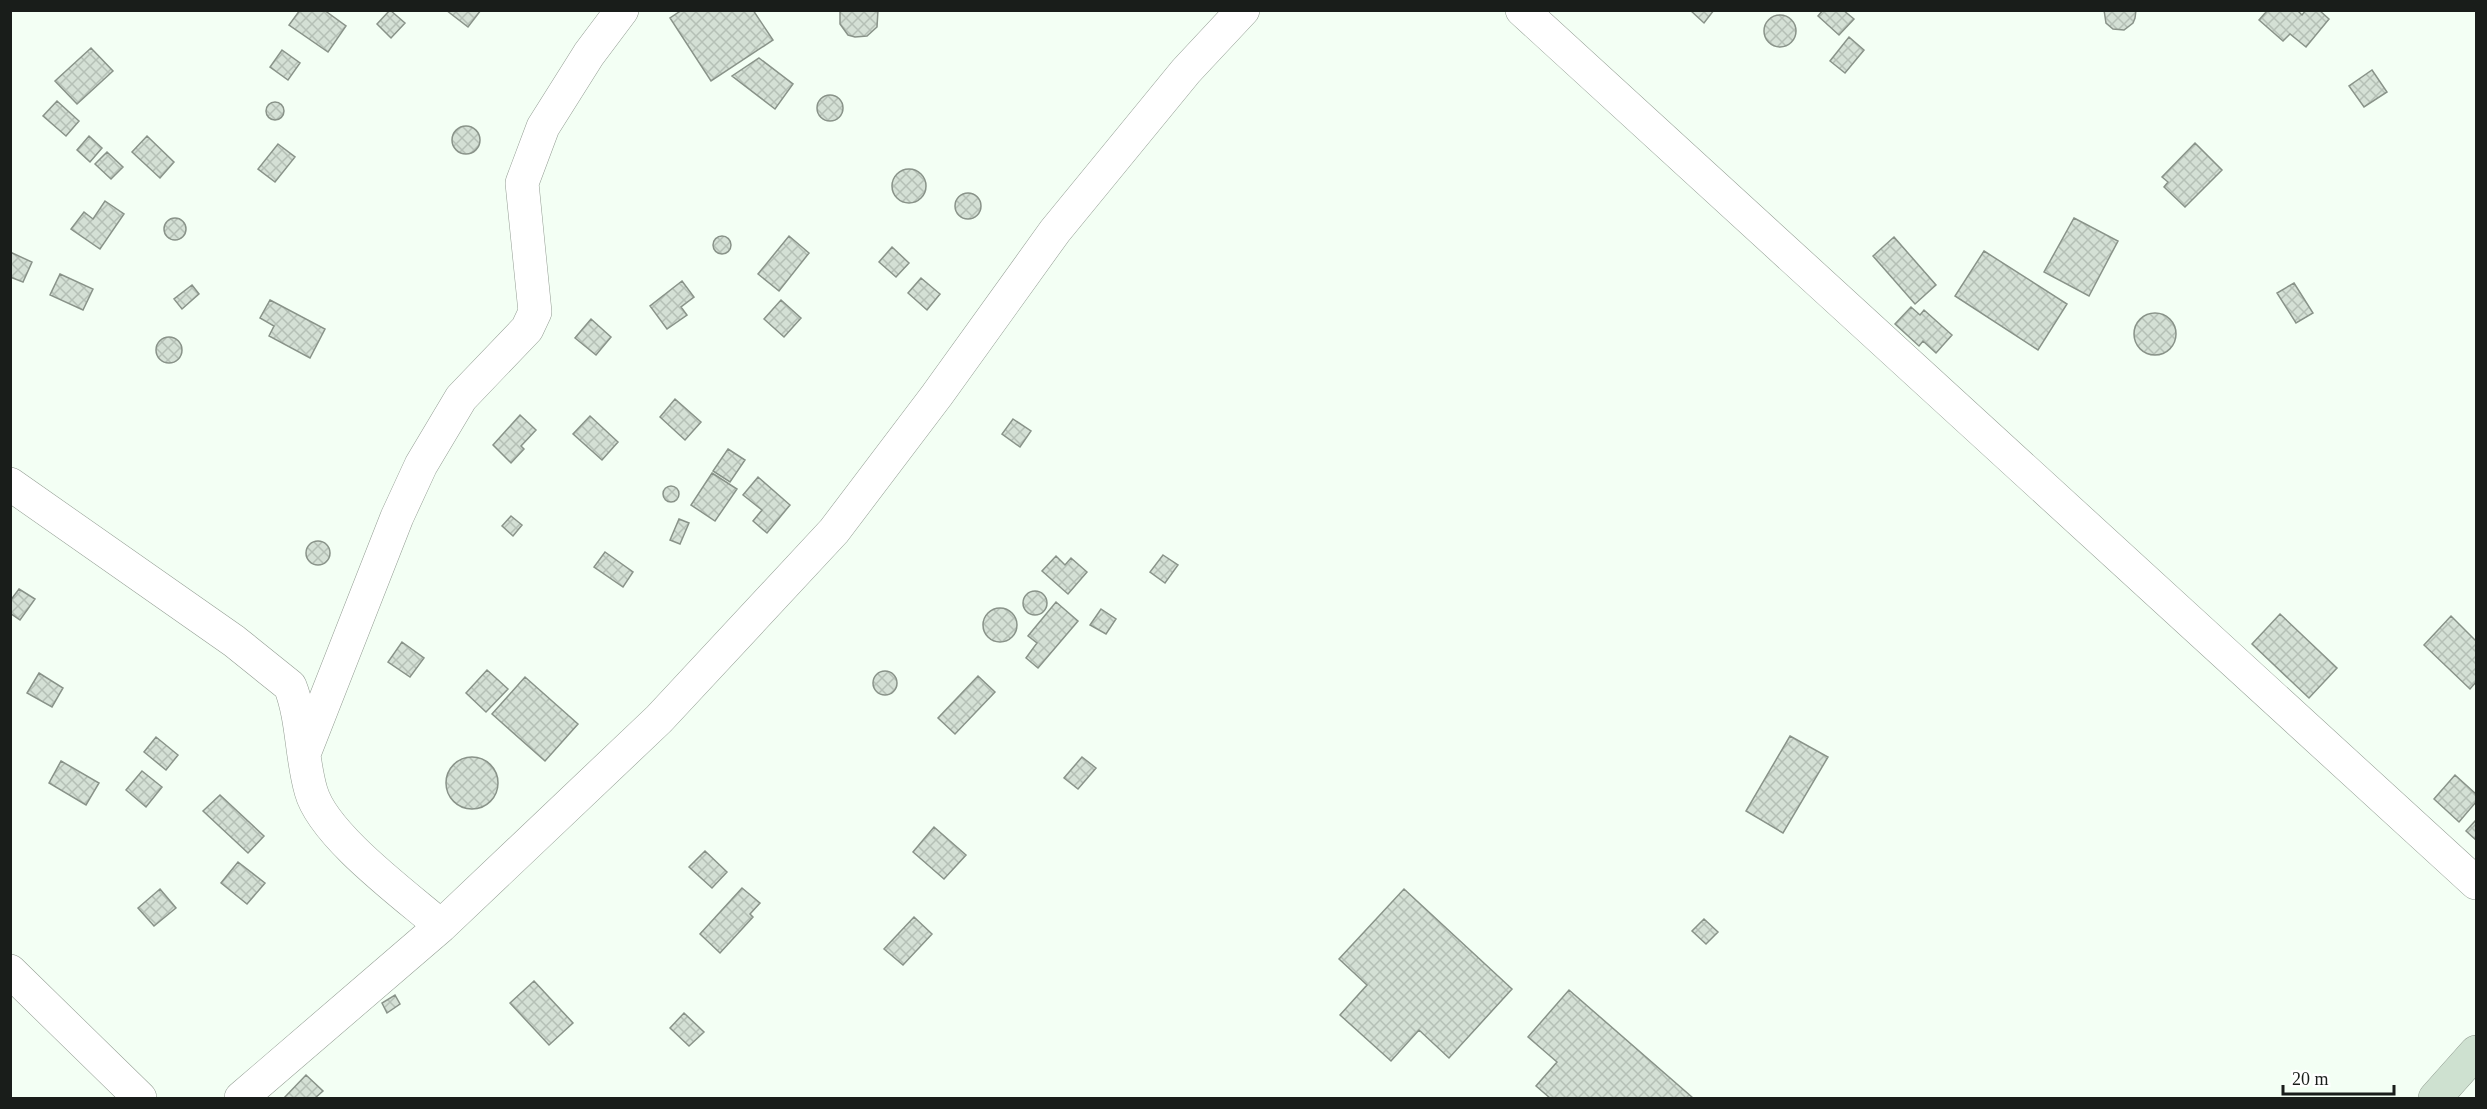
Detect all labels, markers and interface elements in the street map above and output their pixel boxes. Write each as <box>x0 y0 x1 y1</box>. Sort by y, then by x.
scale bar <box>2283 1058 2394 1096</box>
text: 20 m <box>2292 1069 2329 1089</box>

